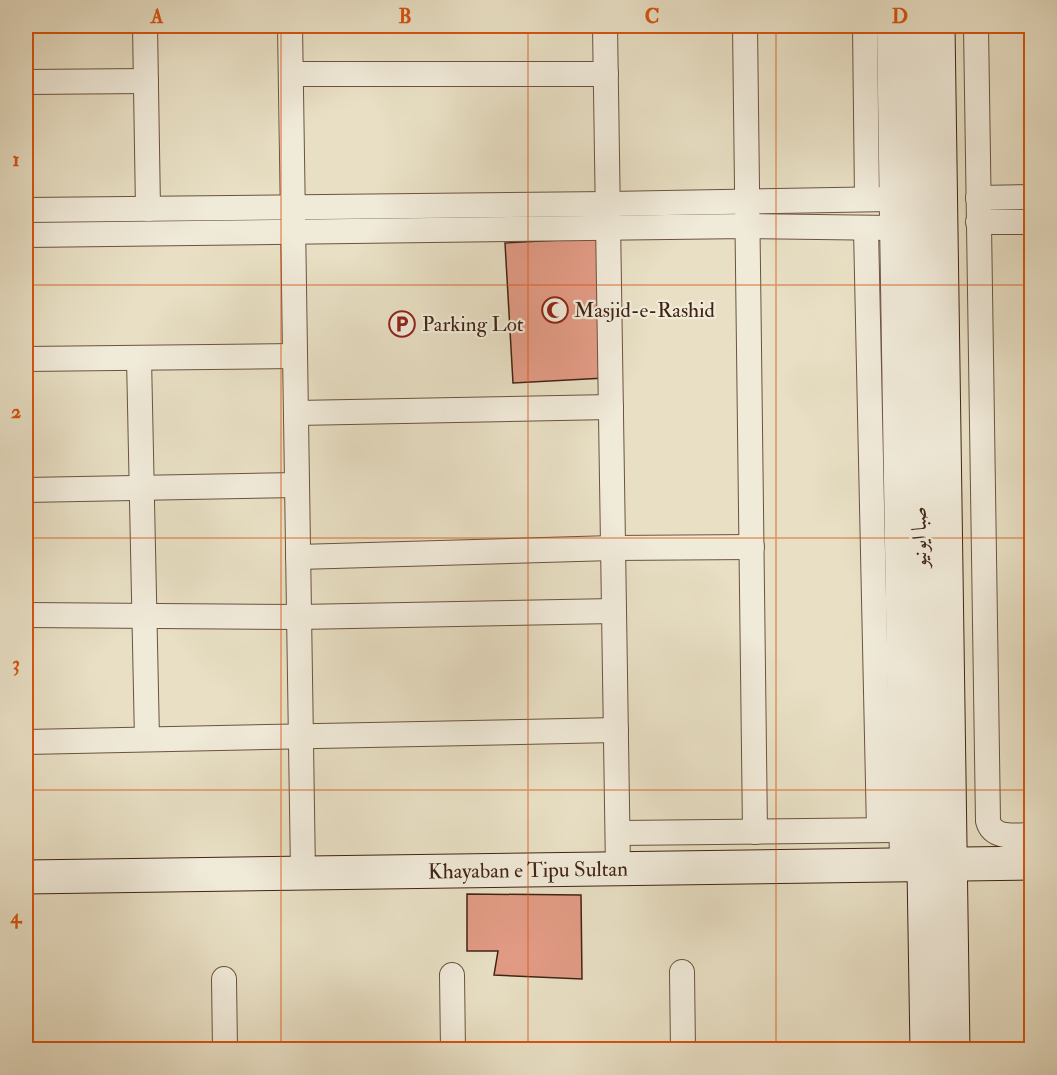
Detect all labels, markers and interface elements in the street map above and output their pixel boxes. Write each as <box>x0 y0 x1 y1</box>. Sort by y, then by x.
text: A <box>150 4 164 29</box>
text: B <box>398 4 412 29</box>
text: C <box>645 4 659 29</box>
text: D <box>892 4 908 29</box>
text: 1 <box>12 147 20 172</box>
mosque icon: Masjid-e-Rashid <box>540 295 570 325</box>
place label: Masjid-e-Rashid <box>574 297 716 324</box>
parking icon: Parking Lot <box>387 309 417 339</box>
place label: Parking Lot <box>422 311 524 338</box>
text: 2 <box>11 399 21 424</box>
street label: صبا ایونیو <box>905 506 934 570</box>
text: 3 <box>12 651 20 676</box>
street label: Khayaban e Tipu Sultan <box>428 856 628 885</box>
text: 4 <box>10 904 23 929</box>

